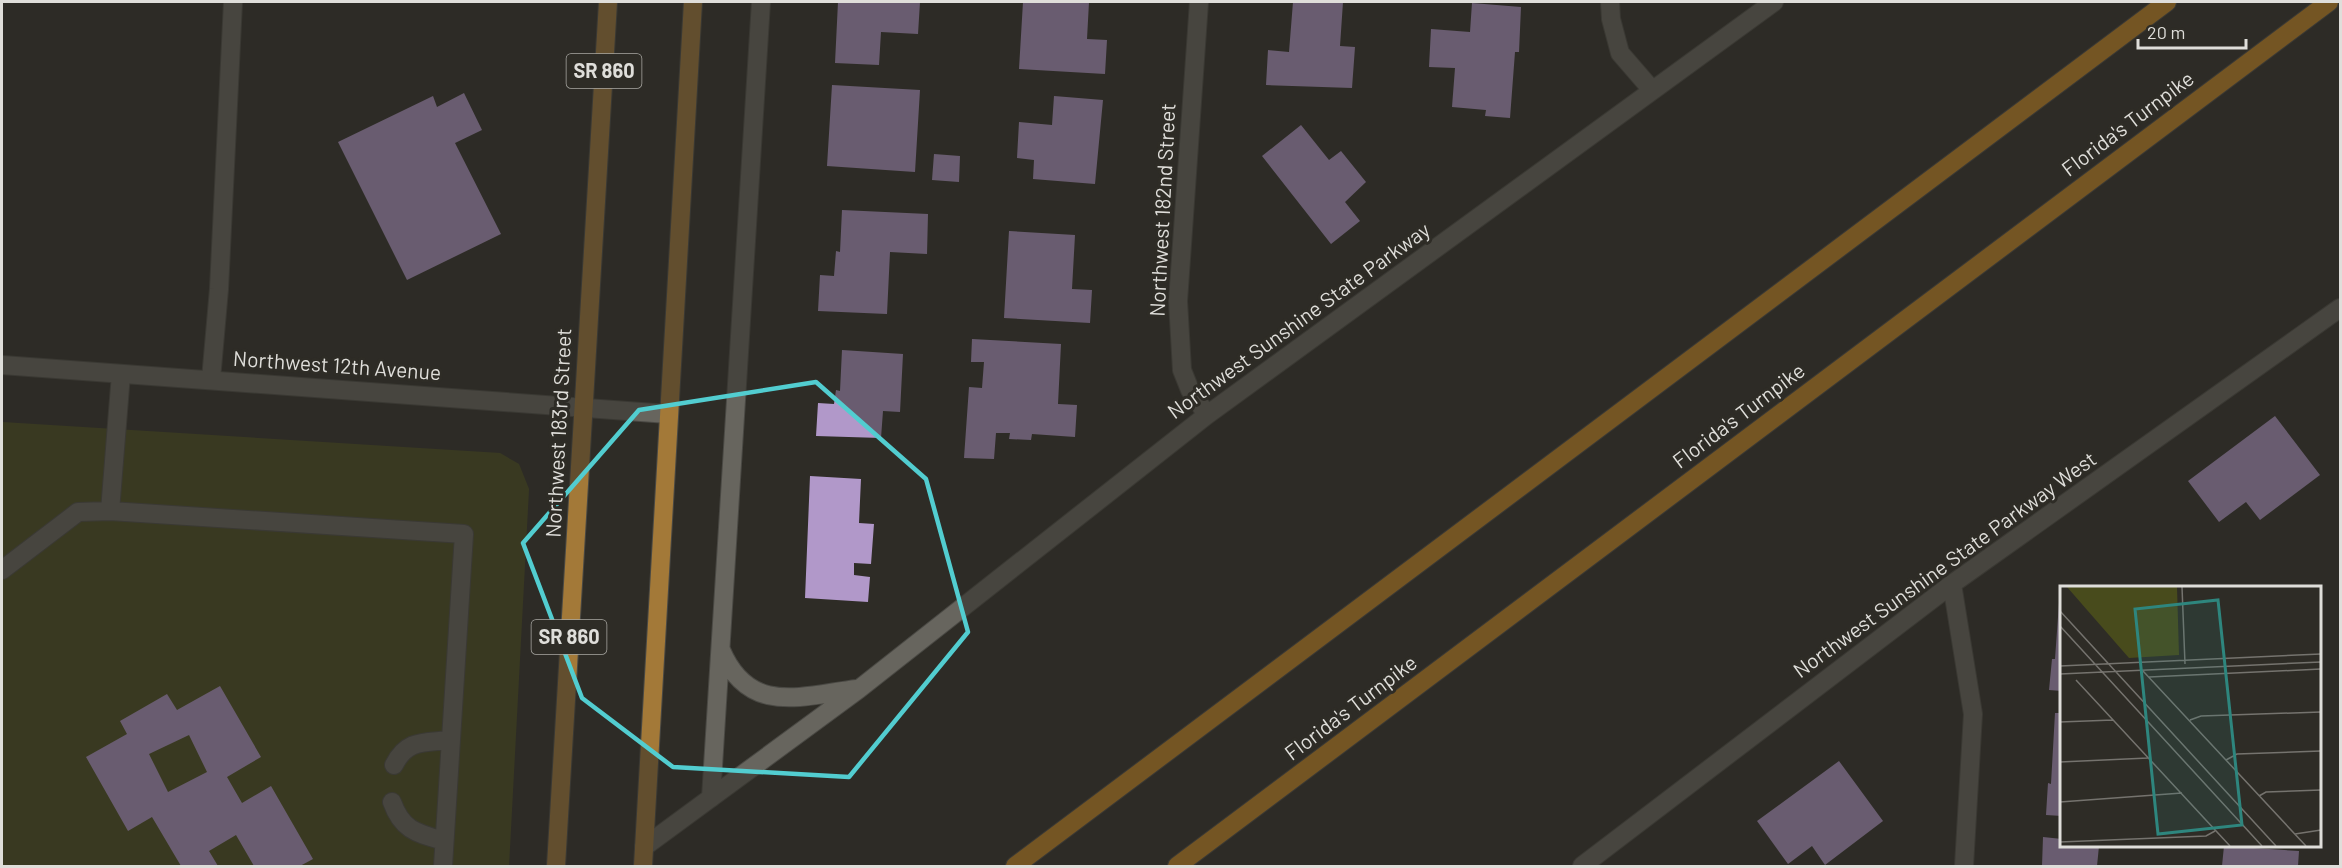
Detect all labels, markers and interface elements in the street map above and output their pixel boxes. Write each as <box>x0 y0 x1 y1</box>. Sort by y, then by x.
scale bar <box>2138 12 2246 50</box>
text: 20 m <box>2147 21 2185 43</box>
road number: SR 860 <box>566 54 642 88</box>
street label: Florida's Turnpike <box>2056 65 2198 181</box>
street label: Northwest 182nd Street <box>1143 103 1180 317</box>
street label: Northwest Sunshine State Parkway <box>1162 216 1434 423</box>
street label: Northwest 183rd Street <box>540 328 575 538</box>
street label: Northwest 12th Avenue <box>232 345 442 384</box>
street label: Florida's Turnpike <box>1667 357 1809 473</box>
street label: Northwest Sunshine State Parkway West <box>1788 445 2100 682</box>
inset map <box>2060 586 2321 847</box>
road number: SR 860 <box>532 620 606 654</box>
street label: Florida's Turnpike <box>1279 649 1421 765</box>

